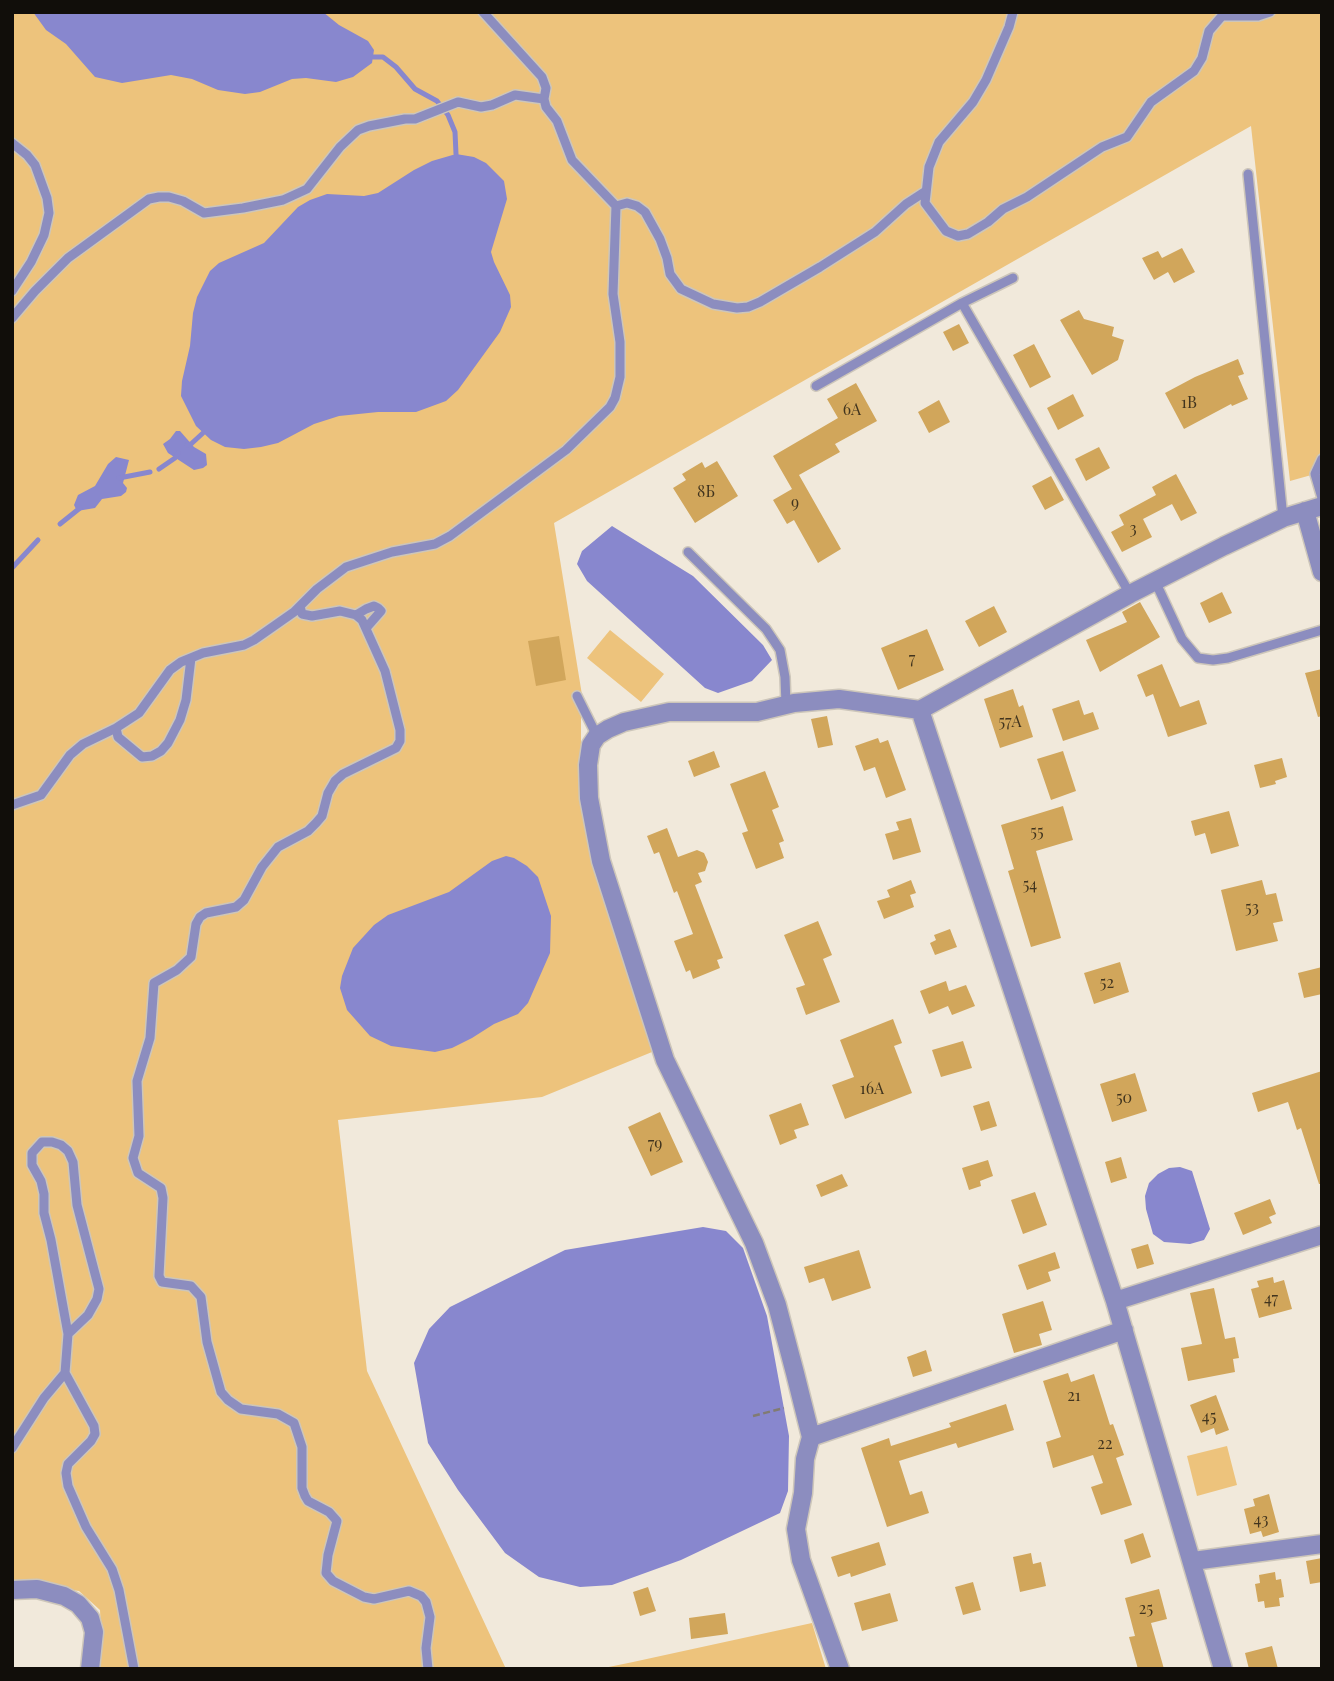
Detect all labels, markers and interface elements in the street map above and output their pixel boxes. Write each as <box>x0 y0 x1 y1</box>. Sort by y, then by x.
house number: 1В <box>1181 393 1197 413</box>
house number: 6А <box>843 400 861 420</box>
house number: 8Б <box>697 482 715 502</box>
house number: 9 <box>791 493 799 513</box>
house number: 3 <box>1129 519 1137 539</box>
house number: 7 <box>909 649 915 669</box>
house number: 57А <box>998 712 1022 732</box>
house number: 55 <box>1030 822 1044 842</box>
house number: 54 <box>1023 875 1037 895</box>
house number: 53 <box>1245 898 1259 918</box>
house number: 52 <box>1100 973 1114 993</box>
house number: 16А <box>860 1079 884 1099</box>
house number: 50 <box>1116 1088 1132 1108</box>
house number: 79 <box>648 1134 662 1154</box>
house number: 47 <box>1264 1289 1278 1309</box>
house number: 21 <box>1067 1386 1081 1406</box>
house number: 45 <box>1202 1407 1216 1427</box>
house number: 22 <box>1097 1434 1113 1454</box>
house number: 43 <box>1254 1510 1268 1530</box>
house number: 25 <box>1139 1599 1153 1619</box>

